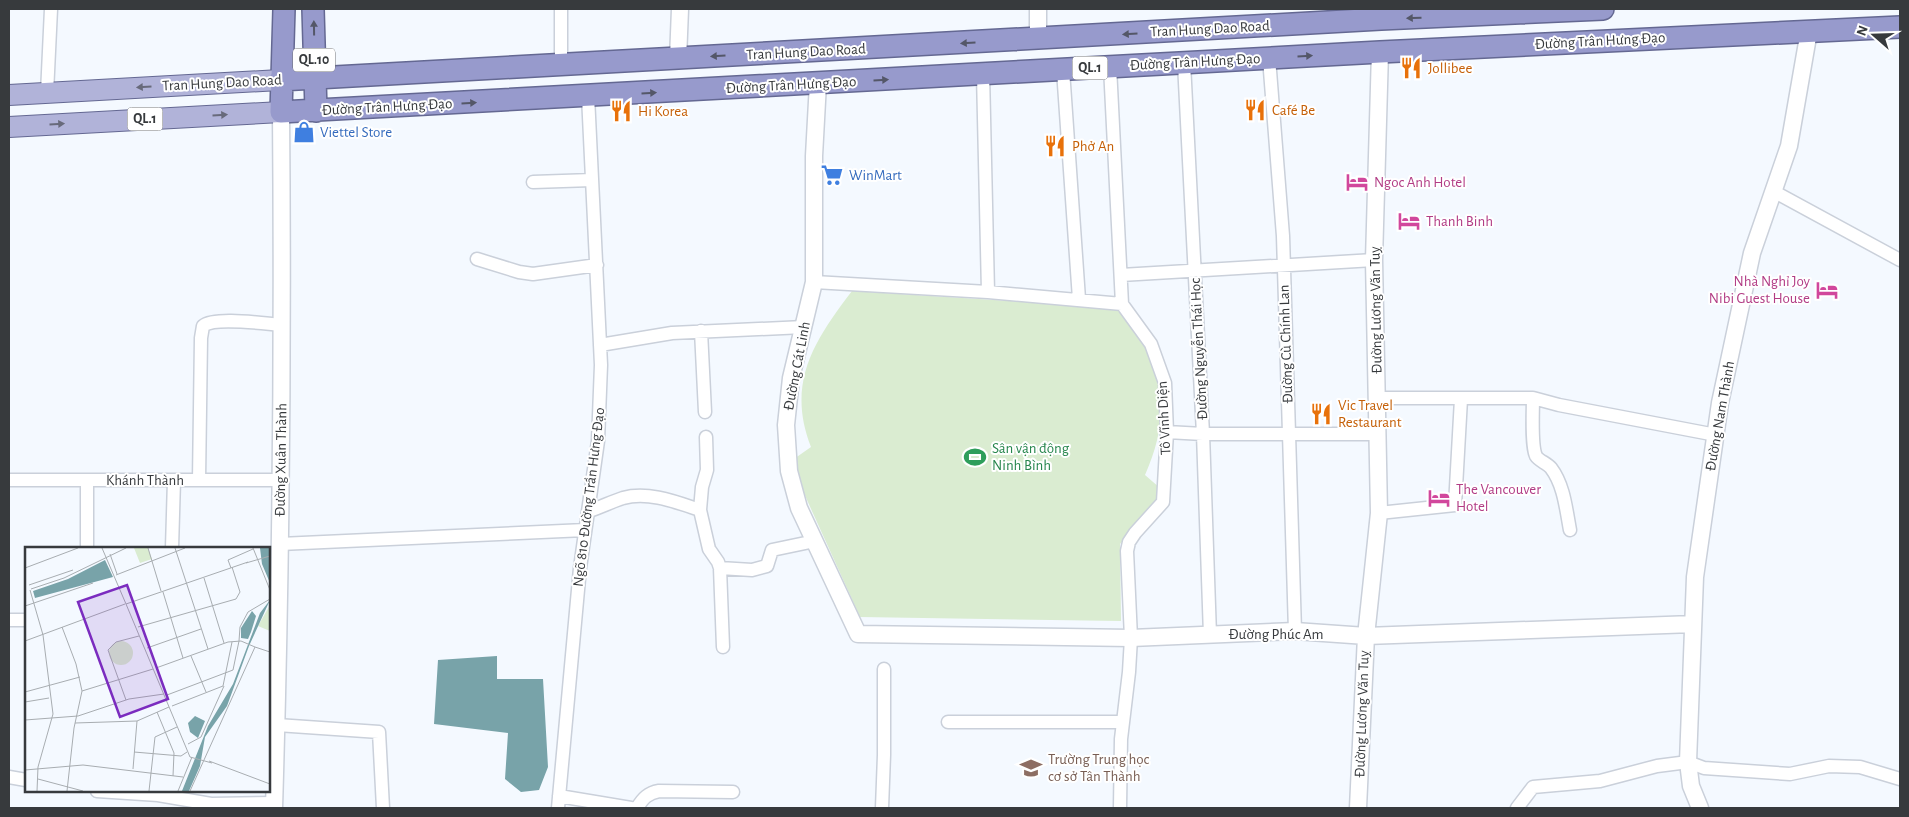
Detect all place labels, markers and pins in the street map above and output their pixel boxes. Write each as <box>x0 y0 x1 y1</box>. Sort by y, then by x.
restaurant icon: Jollibee <box>1398 55 1424 81</box>
place label: Jollibee <box>1428 61 1472 76</box>
restaurant icon: Café Be <box>1242 97 1268 123</box>
restaurant icon: Hi Korea <box>608 98 634 124</box>
place label: Café Be <box>1272 103 1315 118</box>
place label: Hi Korea <box>638 104 688 119</box>
shop icon: Viettel Store <box>291 119 317 145</box>
place label: Viettel Store <box>320 125 392 140</box>
restaurant icon: Phở An <box>1042 133 1068 159</box>
place label: Phở An <box>1072 139 1114 154</box>
supermarket icon: WinMart <box>819 162 845 188</box>
place label: WinMart <box>849 168 902 183</box>
hotel icon: Ngoc Anh Hotel <box>1344 169 1370 195</box>
place label: Ngoc Anh Hotel <box>1374 175 1466 190</box>
hotel icon: Thanh Binh <box>1396 208 1422 234</box>
place label: Thanh Binh <box>1426 214 1493 229</box>
place label: Nhà Nghỉ Joy Nibi Guest House <box>1709 274 1811 306</box>
hotel icon: Nhà Nghỉ Joy Nibi Guest House <box>1814 277 1840 303</box>
place label: Vic Travel Restaurant <box>1338 398 1402 430</box>
restaurant icon: Vic Travel Restaurant <box>1308 401 1334 427</box>
place label: Sân vận động Ninh Bình <box>992 441 1070 473</box>
sports icon: Sân vận động Ninh Bình <box>962 444 988 470</box>
place label: The Vancouver Hotel <box>1456 482 1541 514</box>
hotel icon: The Vancouver Hotel <box>1426 485 1452 511</box>
place label: Trường Trung học cơ sở Tân Thành <box>1048 752 1150 784</box>
school or university icon: Trường Trung học cơ sở Tân Thành <box>1018 755 1044 781</box>

